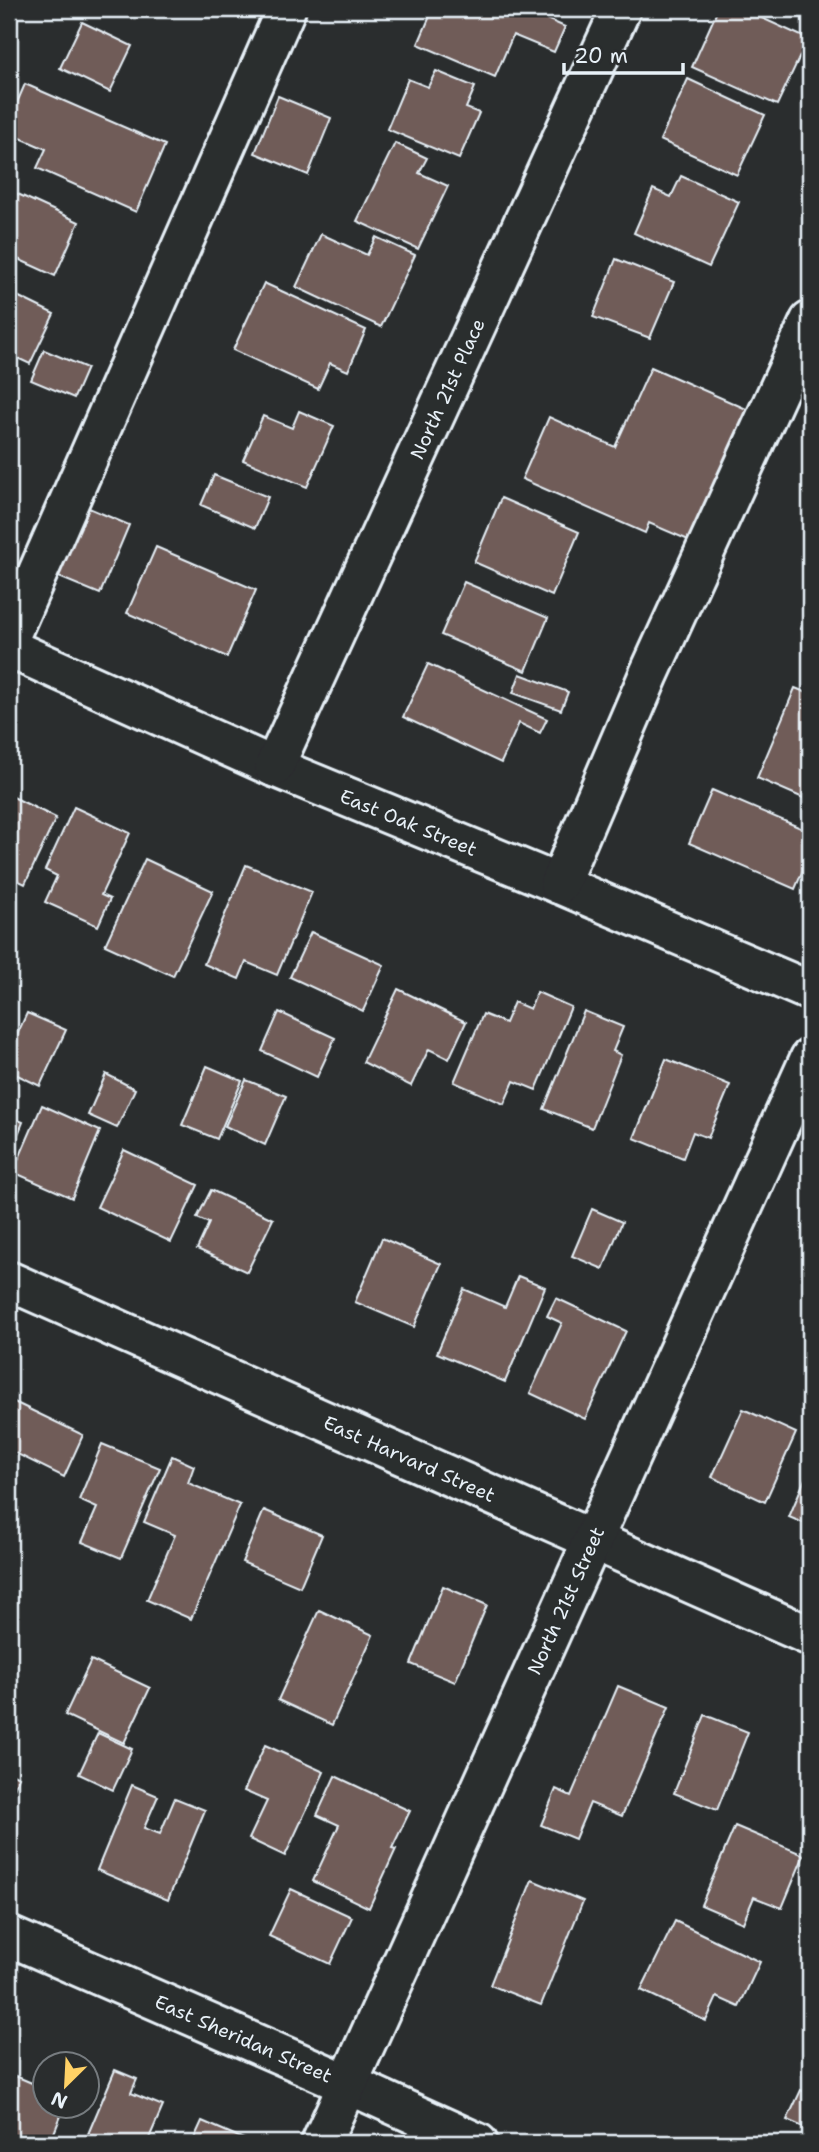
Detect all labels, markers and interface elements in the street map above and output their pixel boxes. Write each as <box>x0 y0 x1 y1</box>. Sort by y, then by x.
scale bar <box>564 32 682 76</box>
text: 20 m <box>574 42 628 70</box>
street label: North 21st Place <box>404 314 490 463</box>
street label: East Oak Street <box>336 783 481 862</box>
street label: East Harvard Street <box>320 1410 499 1507</box>
street label: North 21st Street <box>521 1523 610 1678</box>
street label: East Sheridan Street <box>151 1989 336 2088</box>
north arrow <box>32 2050 102 2120</box>
text: N <box>47 2086 71 2115</box>

